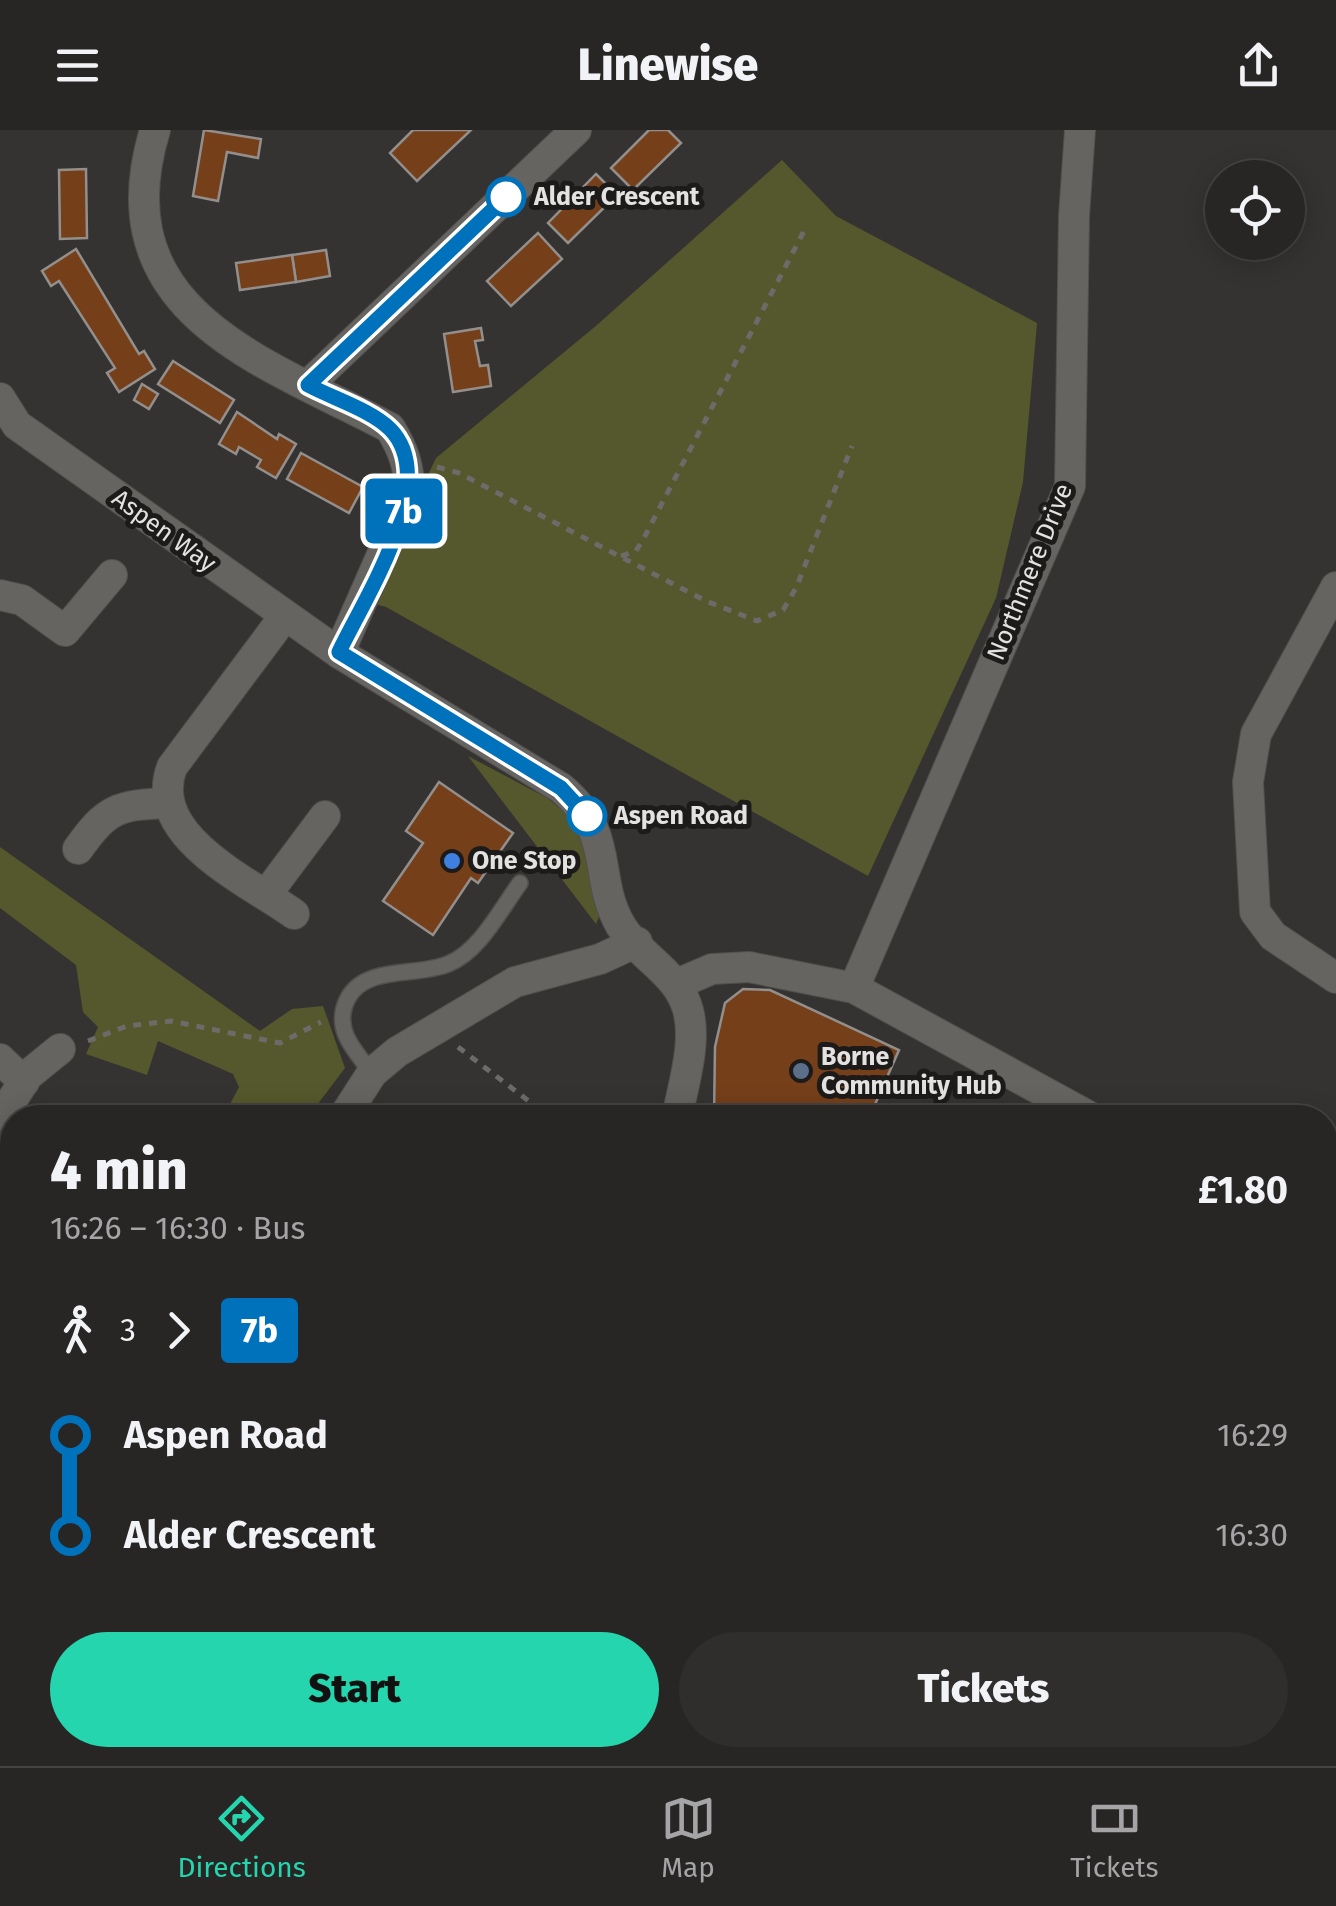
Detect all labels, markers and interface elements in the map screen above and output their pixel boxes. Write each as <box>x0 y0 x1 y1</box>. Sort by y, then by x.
icon: menu <box>50 38 105 93</box>
text: Linewise <box>578 38 758 92</box>
icon: share <box>1231 38 1286 93</box>
map controls <box>1205 160 1305 260</box>
button: locate <box>1205 160 1305 260</box>
marker: Alder Crescent <box>487 178 525 216</box>
place label: Alder Crescent <box>533 182 700 212</box>
line badge: 7b <box>359 478 449 544</box>
street label: Northmere Drive <box>981 479 1079 665</box>
street label: Aspen Way <box>106 483 222 579</box>
text: 7b <box>385 490 423 532</box>
marker: Aspen Road <box>568 797 606 835</box>
place label: Aspen Road <box>613 801 748 831</box>
place label: One Stop <box>472 846 576 876</box>
marker: One Stop <box>441 850 463 872</box>
place label: Borne Community Hub <box>821 1042 1002 1101</box>
marker: Borne Community Hub <box>790 1060 812 1082</box>
text: 4 min <box>50 1138 188 1204</box>
text: £1.80 <box>1198 1167 1288 1213</box>
text: 16:26 – 16:30 · Bus <box>50 1209 305 1247</box>
icon: walk <box>50 1303 105 1358</box>
icon: forward <box>151 1303 206 1358</box>
text: 7b <box>241 1309 278 1351</box>
text: 3 <box>120 1311 136 1349</box>
text: Aspen Road <box>124 1412 328 1458</box>
text: 16:29 <box>1217 1416 1288 1454</box>
text: Alder Crescent <box>124 1512 375 1558</box>
text: 16:30 <box>1215 1516 1288 1554</box>
button: Start <box>50 1632 659 1747</box>
button: Tickets <box>679 1632 1288 1747</box>
tab: Directions <box>177 1791 306 1884</box>
tab: Map <box>661 1791 716 1884</box>
tab: Tickets <box>1070 1791 1159 1884</box>

